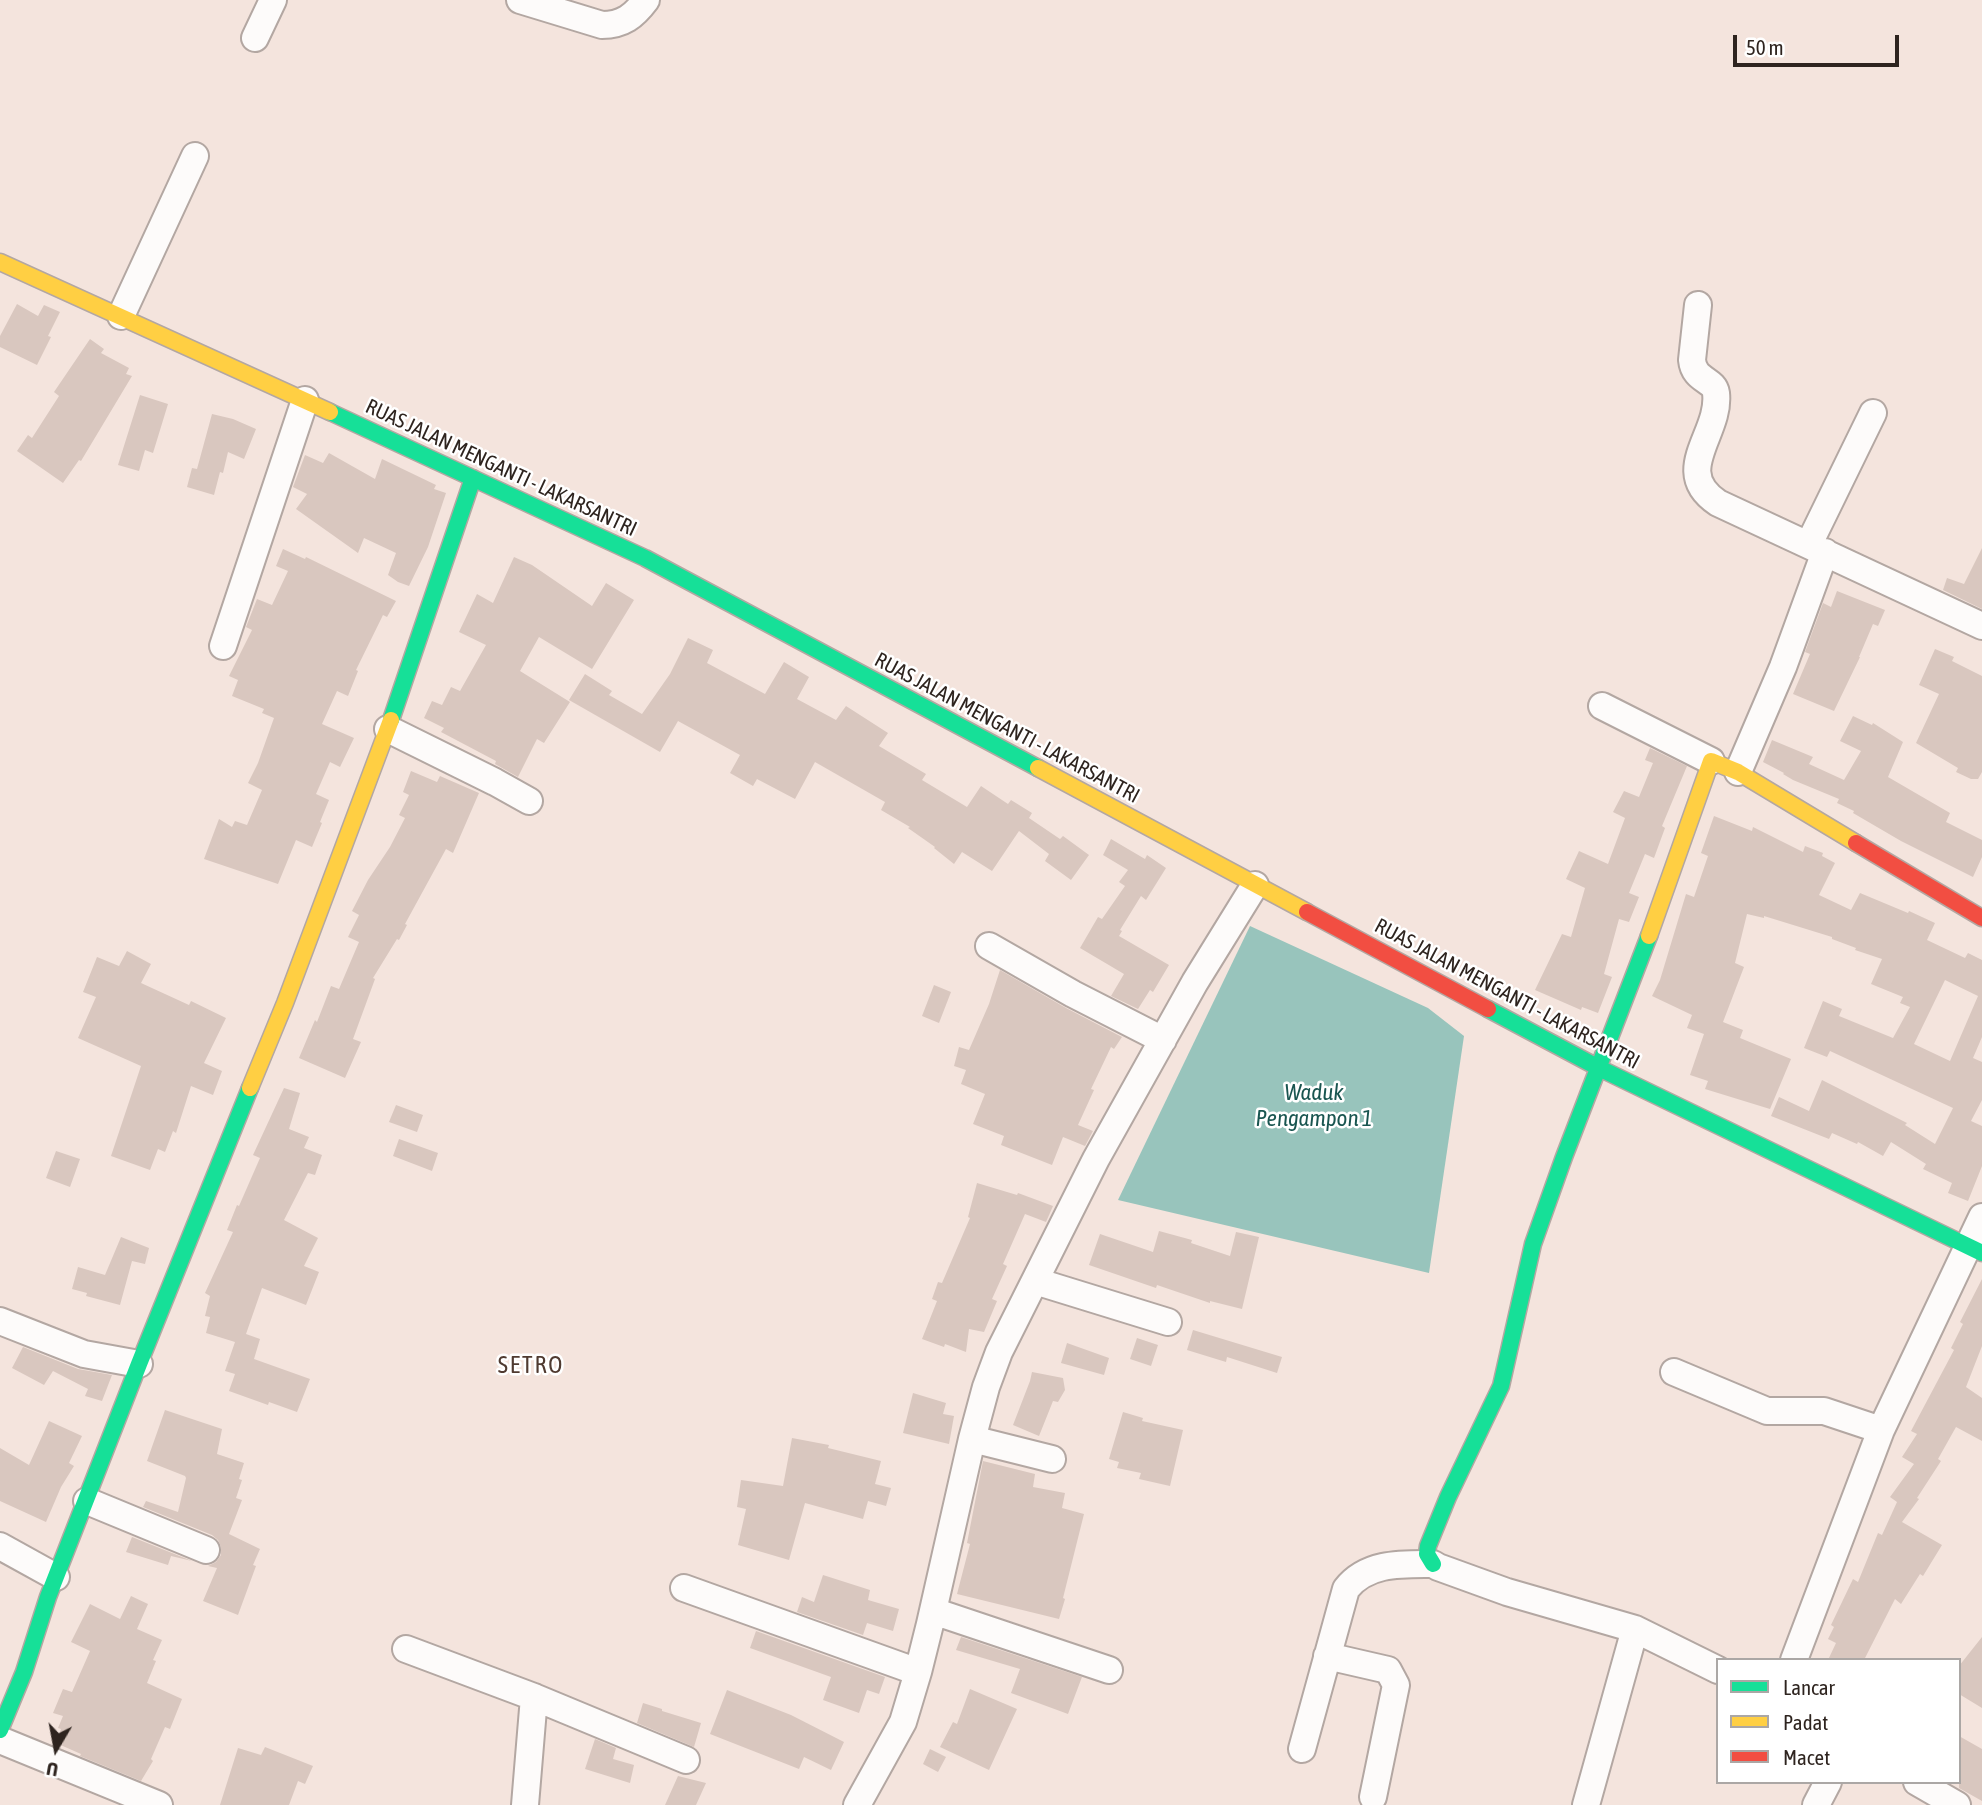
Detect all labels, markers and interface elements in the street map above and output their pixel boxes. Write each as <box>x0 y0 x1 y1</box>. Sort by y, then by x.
scale bar <box>1737 21 1903 65</box>
text: 50 m <box>1746 35 1784 59</box>
street label: RUAS JALAN MENGANTI - LAKARSANTRI <box>361 394 641 542</box>
street label: RUAS JALAN MENGANTI - LAKARSANTRI <box>870 647 1144 809</box>
street label: RUAS JALAN MENGANTI - LAKARSANTRI <box>1370 913 1644 1075</box>
water label: Waduk Pengampon 1 <box>1255 1079 1373 1133</box>
district label: SETRO <box>498 1351 564 1379</box>
legend <box>1716 1658 1961 1784</box>
text: Lancar <box>1783 1675 1835 1699</box>
text: Padat <box>1783 1710 1828 1734</box>
north arrow <box>21 1714 91 1784</box>
text: Macet <box>1783 1745 1830 1769</box>
text: U <box>45 1758 60 1781</box>

